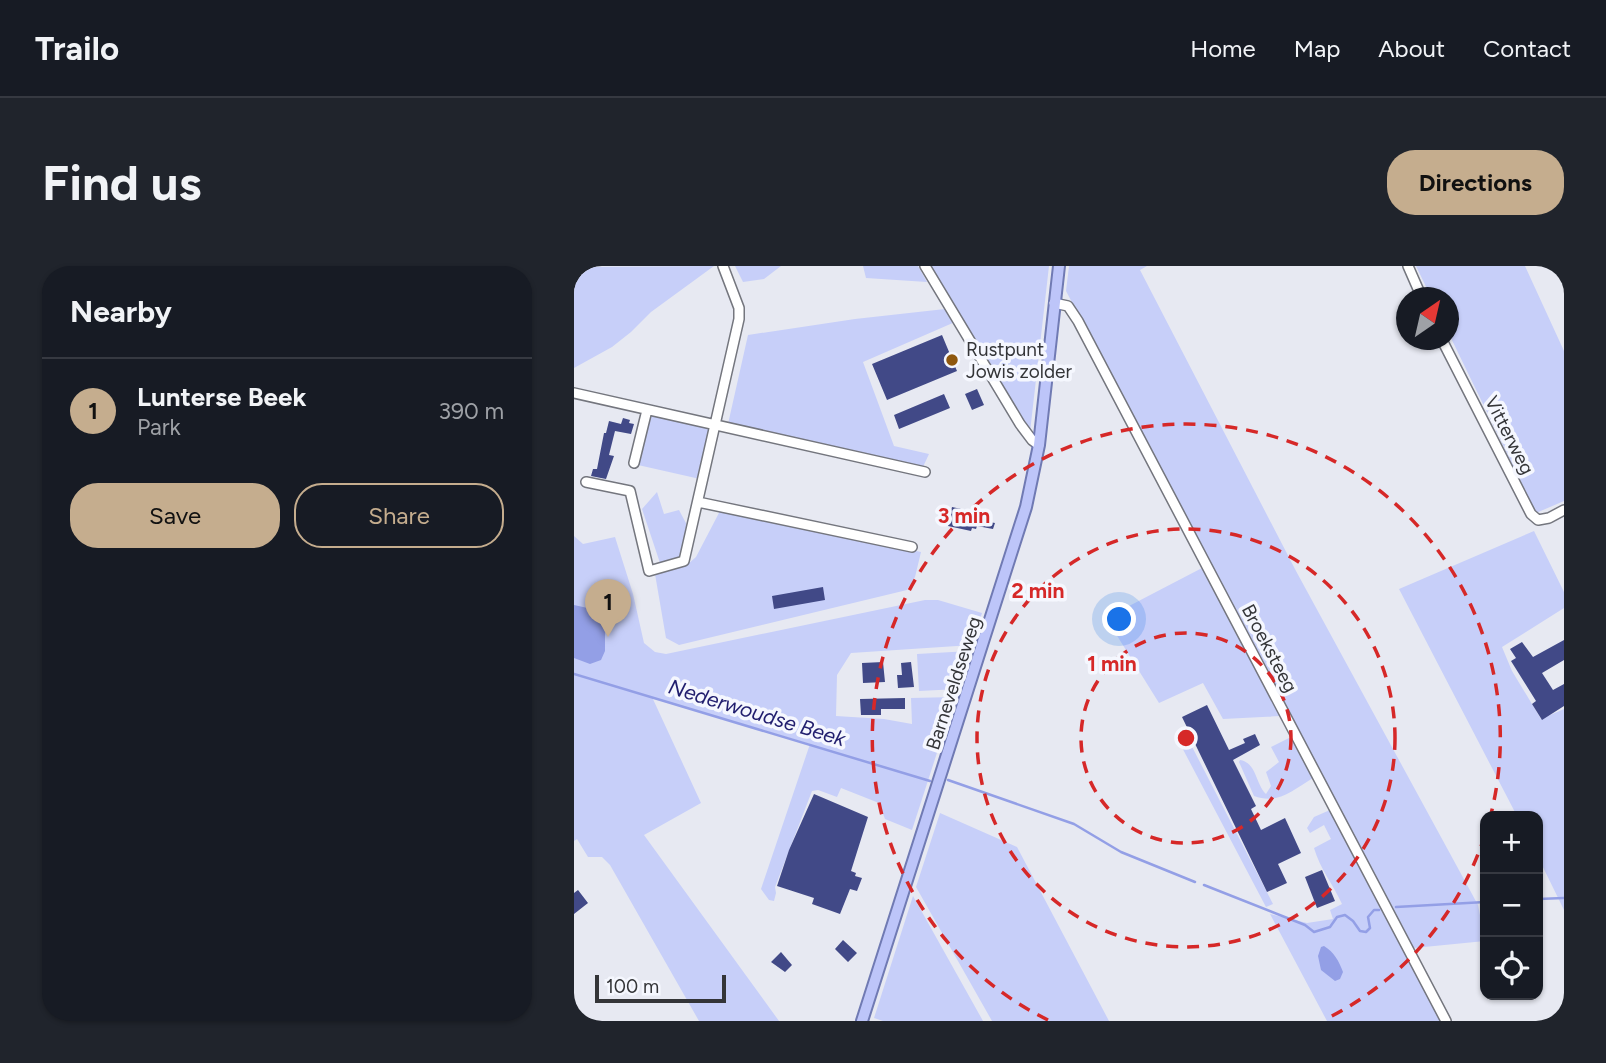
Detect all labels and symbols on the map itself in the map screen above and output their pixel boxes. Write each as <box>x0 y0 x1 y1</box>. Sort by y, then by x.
north arrow <box>1396 287 1459 350</box>
place label: Rustpunt Jowis zolder <box>966 338 1072 383</box>
marker: Rustpunt Jowis zolder <box>944 352 960 368</box>
street label: Vitterweg <box>1480 392 1539 478</box>
text: 3 min <box>938 503 990 528</box>
text: 2 min <box>1012 578 1064 603</box>
pin: 1 <box>585 579 631 637</box>
street label: Broeksteeg <box>1237 600 1302 696</box>
your location <box>1102 602 1136 636</box>
street label: Barneveldseweg <box>921 614 986 753</box>
text: 1 min <box>1087 651 1137 676</box>
water label: Nederwoudse Beek <box>666 674 849 752</box>
centre of rings <box>1174 726 1198 750</box>
scale bar <box>595 972 726 1004</box>

